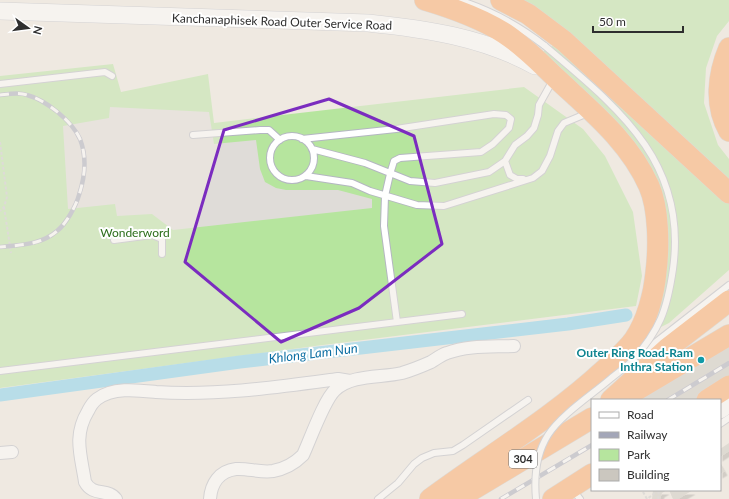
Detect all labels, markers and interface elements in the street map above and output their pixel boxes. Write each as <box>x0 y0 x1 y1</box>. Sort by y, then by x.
north arrow <box>8 8 48 48</box>
scale bar <box>593 8 683 34</box>
street label: Kanchanaphisek Road Outer Service Road <box>172 10 392 33</box>
text: 50 m <box>599 14 626 29</box>
text: N <box>31 25 46 36</box>
park label: Wonderword <box>100 225 170 240</box>
water label: Khlong Lam Nun <box>268 340 359 366</box>
place label: Outer Ring Road-Ram Inthra Station <box>577 345 693 374</box>
marker: Outer Ring Road-Ram Inthra Station <box>696 355 706 365</box>
legend <box>591 399 721 491</box>
text: Road <box>627 407 654 422</box>
text: Railway <box>627 427 668 442</box>
text: Park <box>627 447 651 462</box>
road number: 304 <box>509 450 537 468</box>
text: Building <box>627 467 670 482</box>

